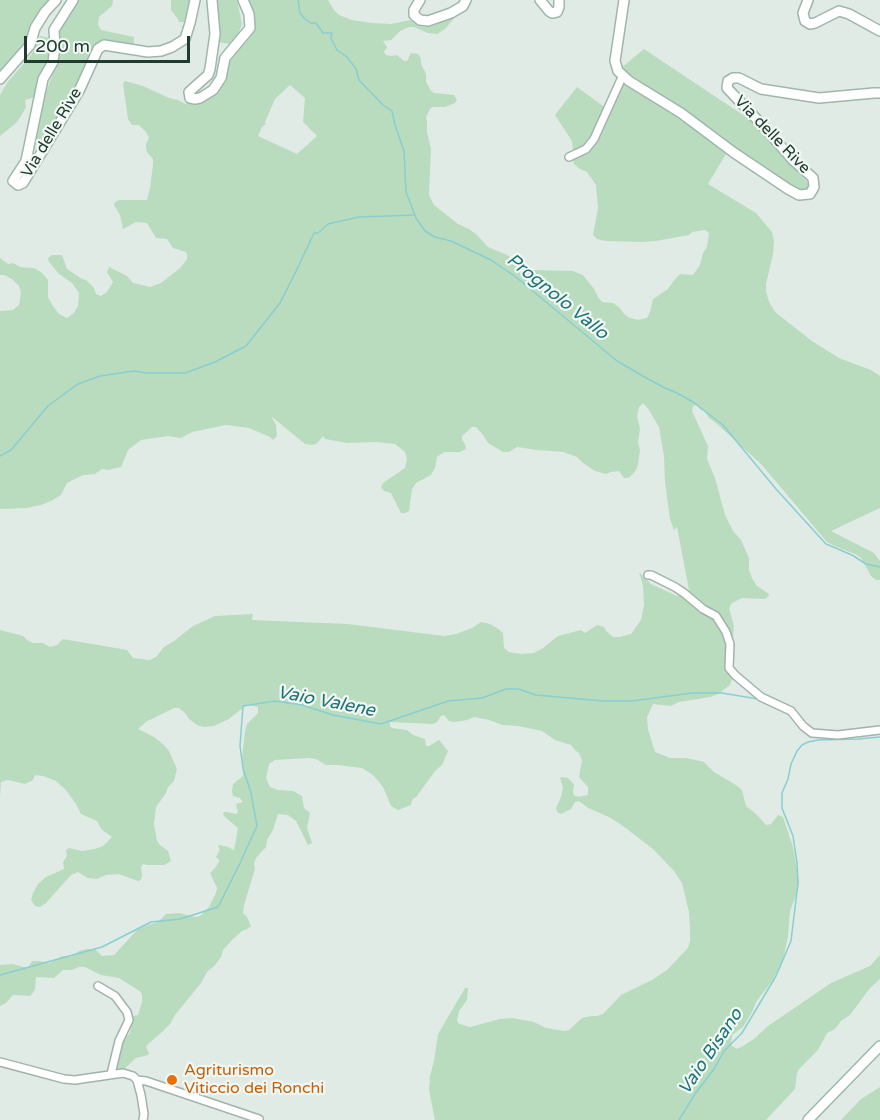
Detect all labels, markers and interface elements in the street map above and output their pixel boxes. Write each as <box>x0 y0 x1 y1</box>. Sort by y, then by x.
scale bar <box>27 24 194 62</box>
text: 200 m <box>35 35 90 57</box>
street label: Via delle Rive <box>18 85 86 181</box>
street label: Via delle Rive <box>730 92 814 178</box>
water label: Prognolo Vallo <box>502 249 612 345</box>
water label: Vaio Valene <box>275 682 377 722</box>
water label: Vaio Bisano <box>674 1005 748 1099</box>
place label: Agriturismo Viticcio dei Ronchi <box>184 1061 324 1099</box>
marker: Agriturismo Viticcio dei Ronchi <box>165 1073 179 1087</box>

